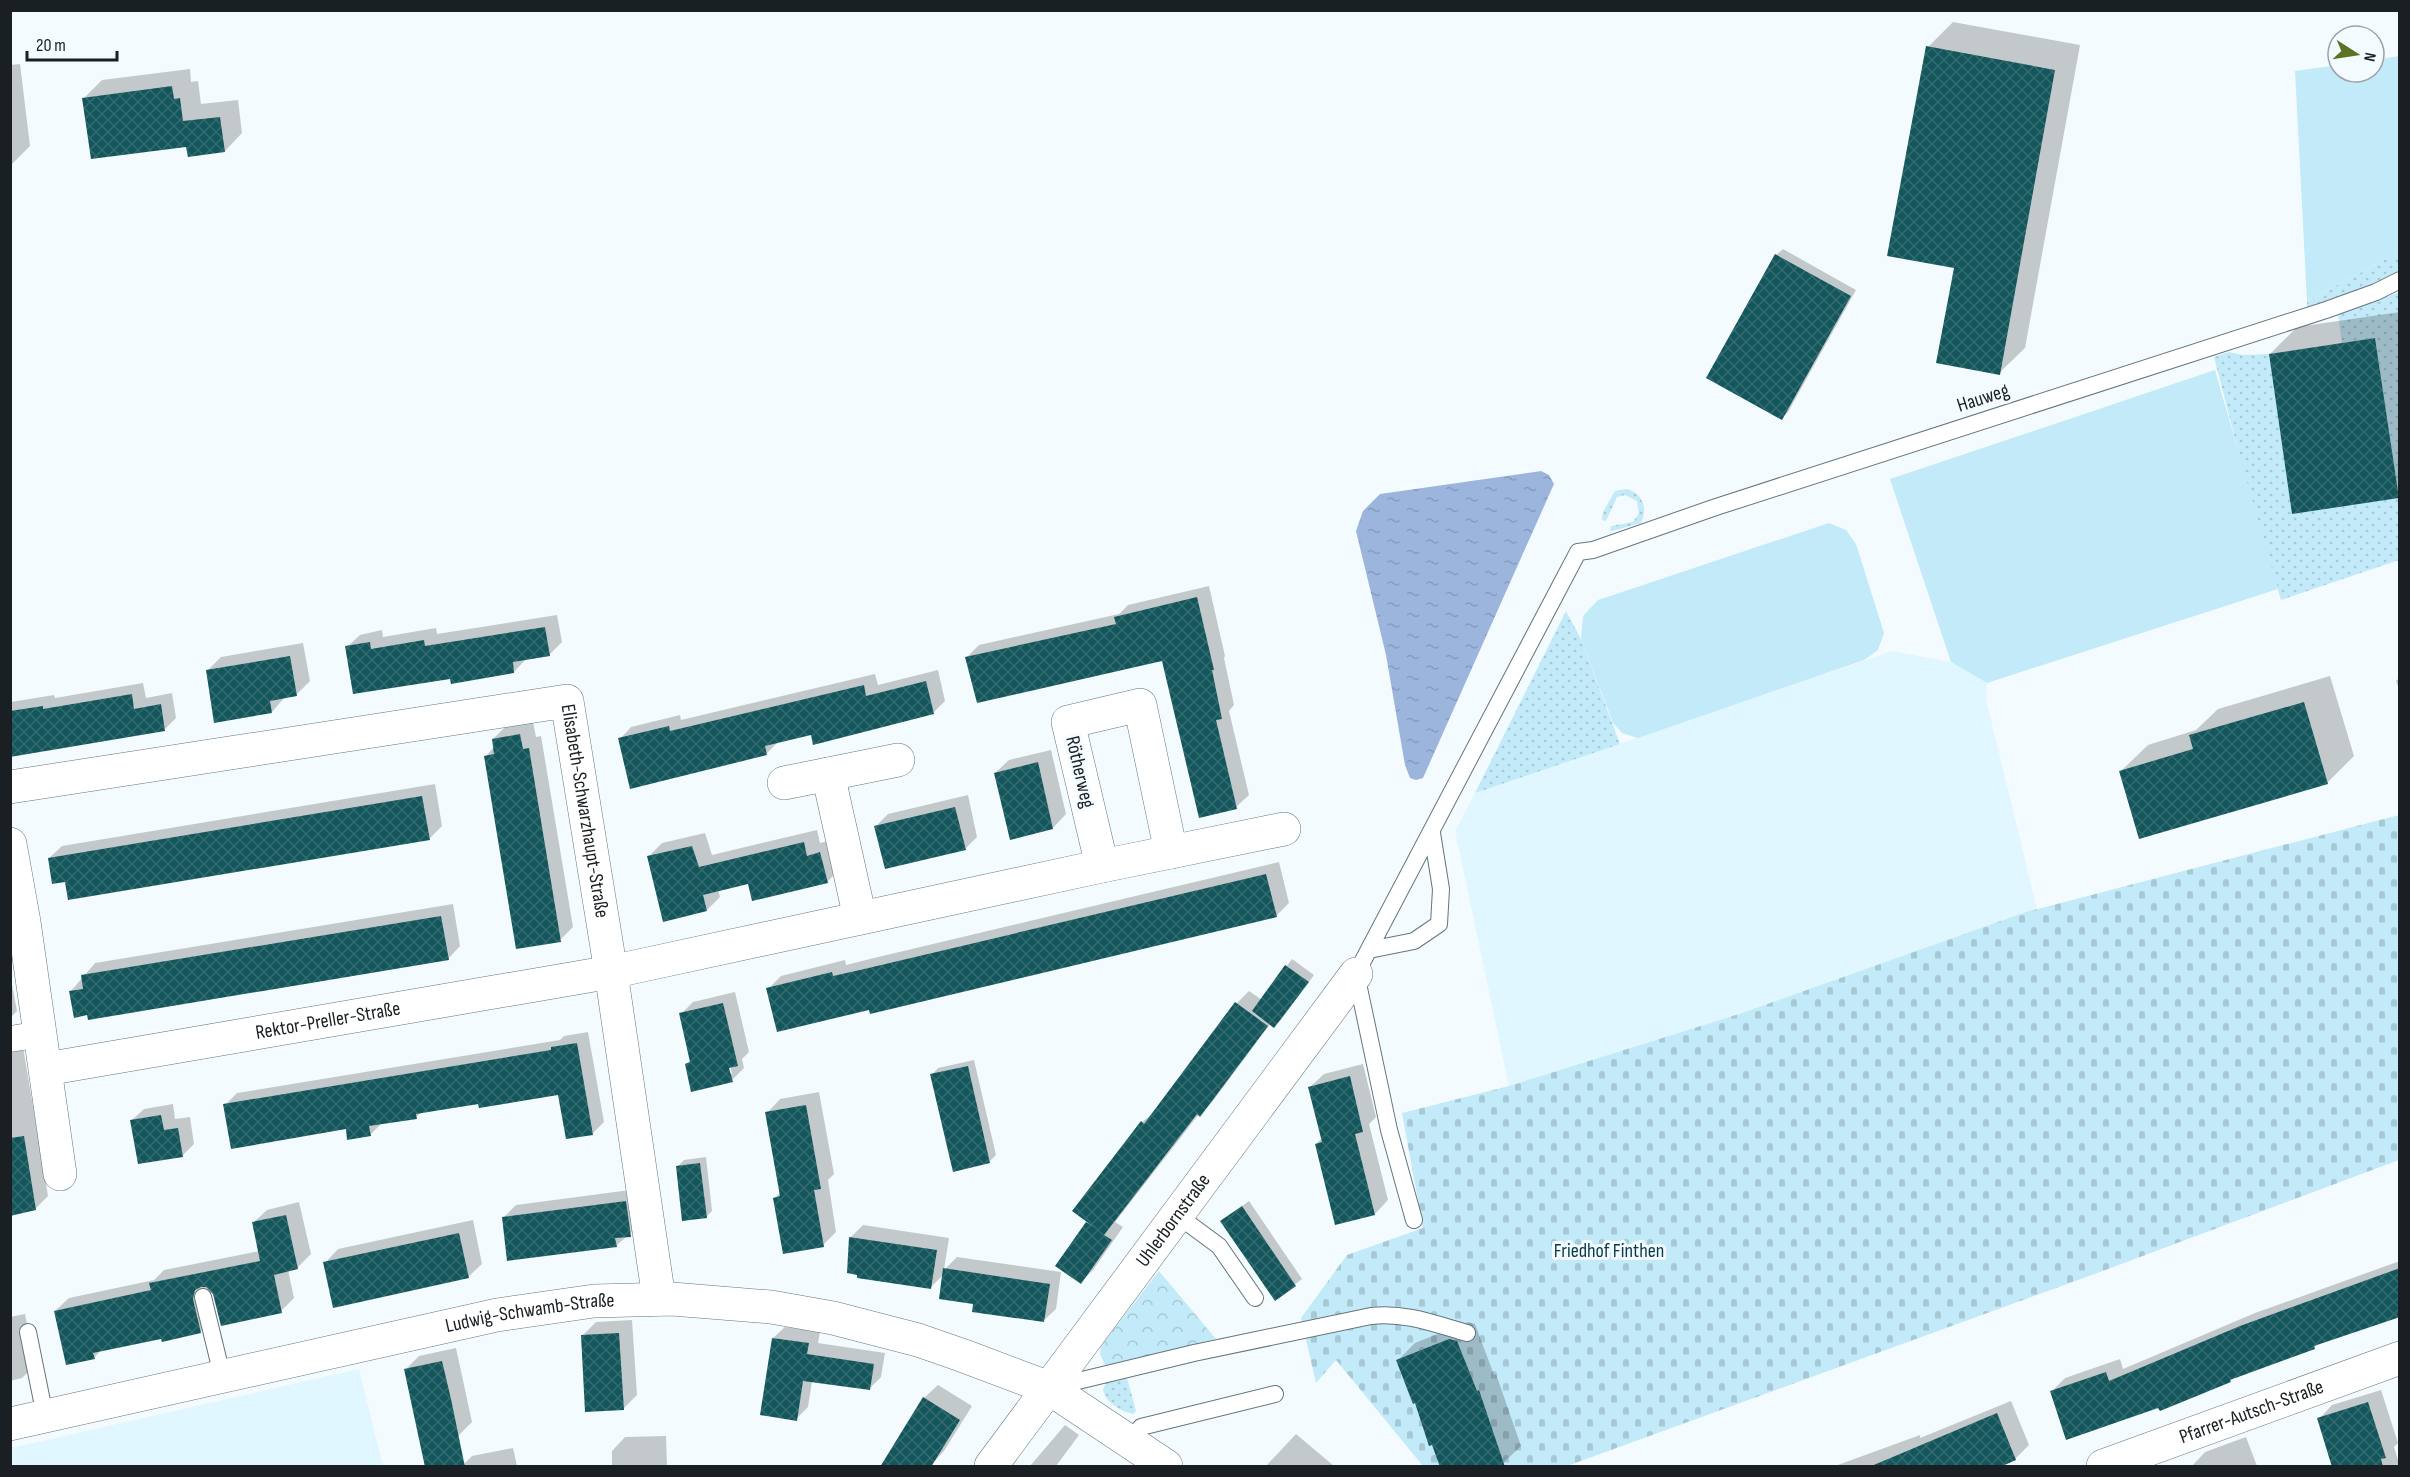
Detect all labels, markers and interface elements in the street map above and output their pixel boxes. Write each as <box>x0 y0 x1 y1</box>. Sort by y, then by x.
scale bar <box>27 24 117 62</box>
north arrow <box>2326 24 2386 84</box>
text: 20 m <box>36 35 66 56</box>
text: N <box>2359 51 2379 63</box>
street label: Hauweg <box>1954 378 2012 418</box>
street label: Elisabeth-Schwarzhaupt-Straße <box>556 702 614 920</box>
street label: Rötherweg <box>1060 734 1100 810</box>
street label: Rektor-Preller-Straße <box>254 996 402 1045</box>
street label: Uhlerbornstraße <box>1131 1169 1216 1271</box>
park label: Friedhof Finthen <box>1554 1239 1664 1263</box>
street label: Ludwig-Schwamb-Straße <box>443 1288 615 1338</box>
street label: Pfarrer-Autsch-Straße <box>2176 1375 2327 1449</box>

